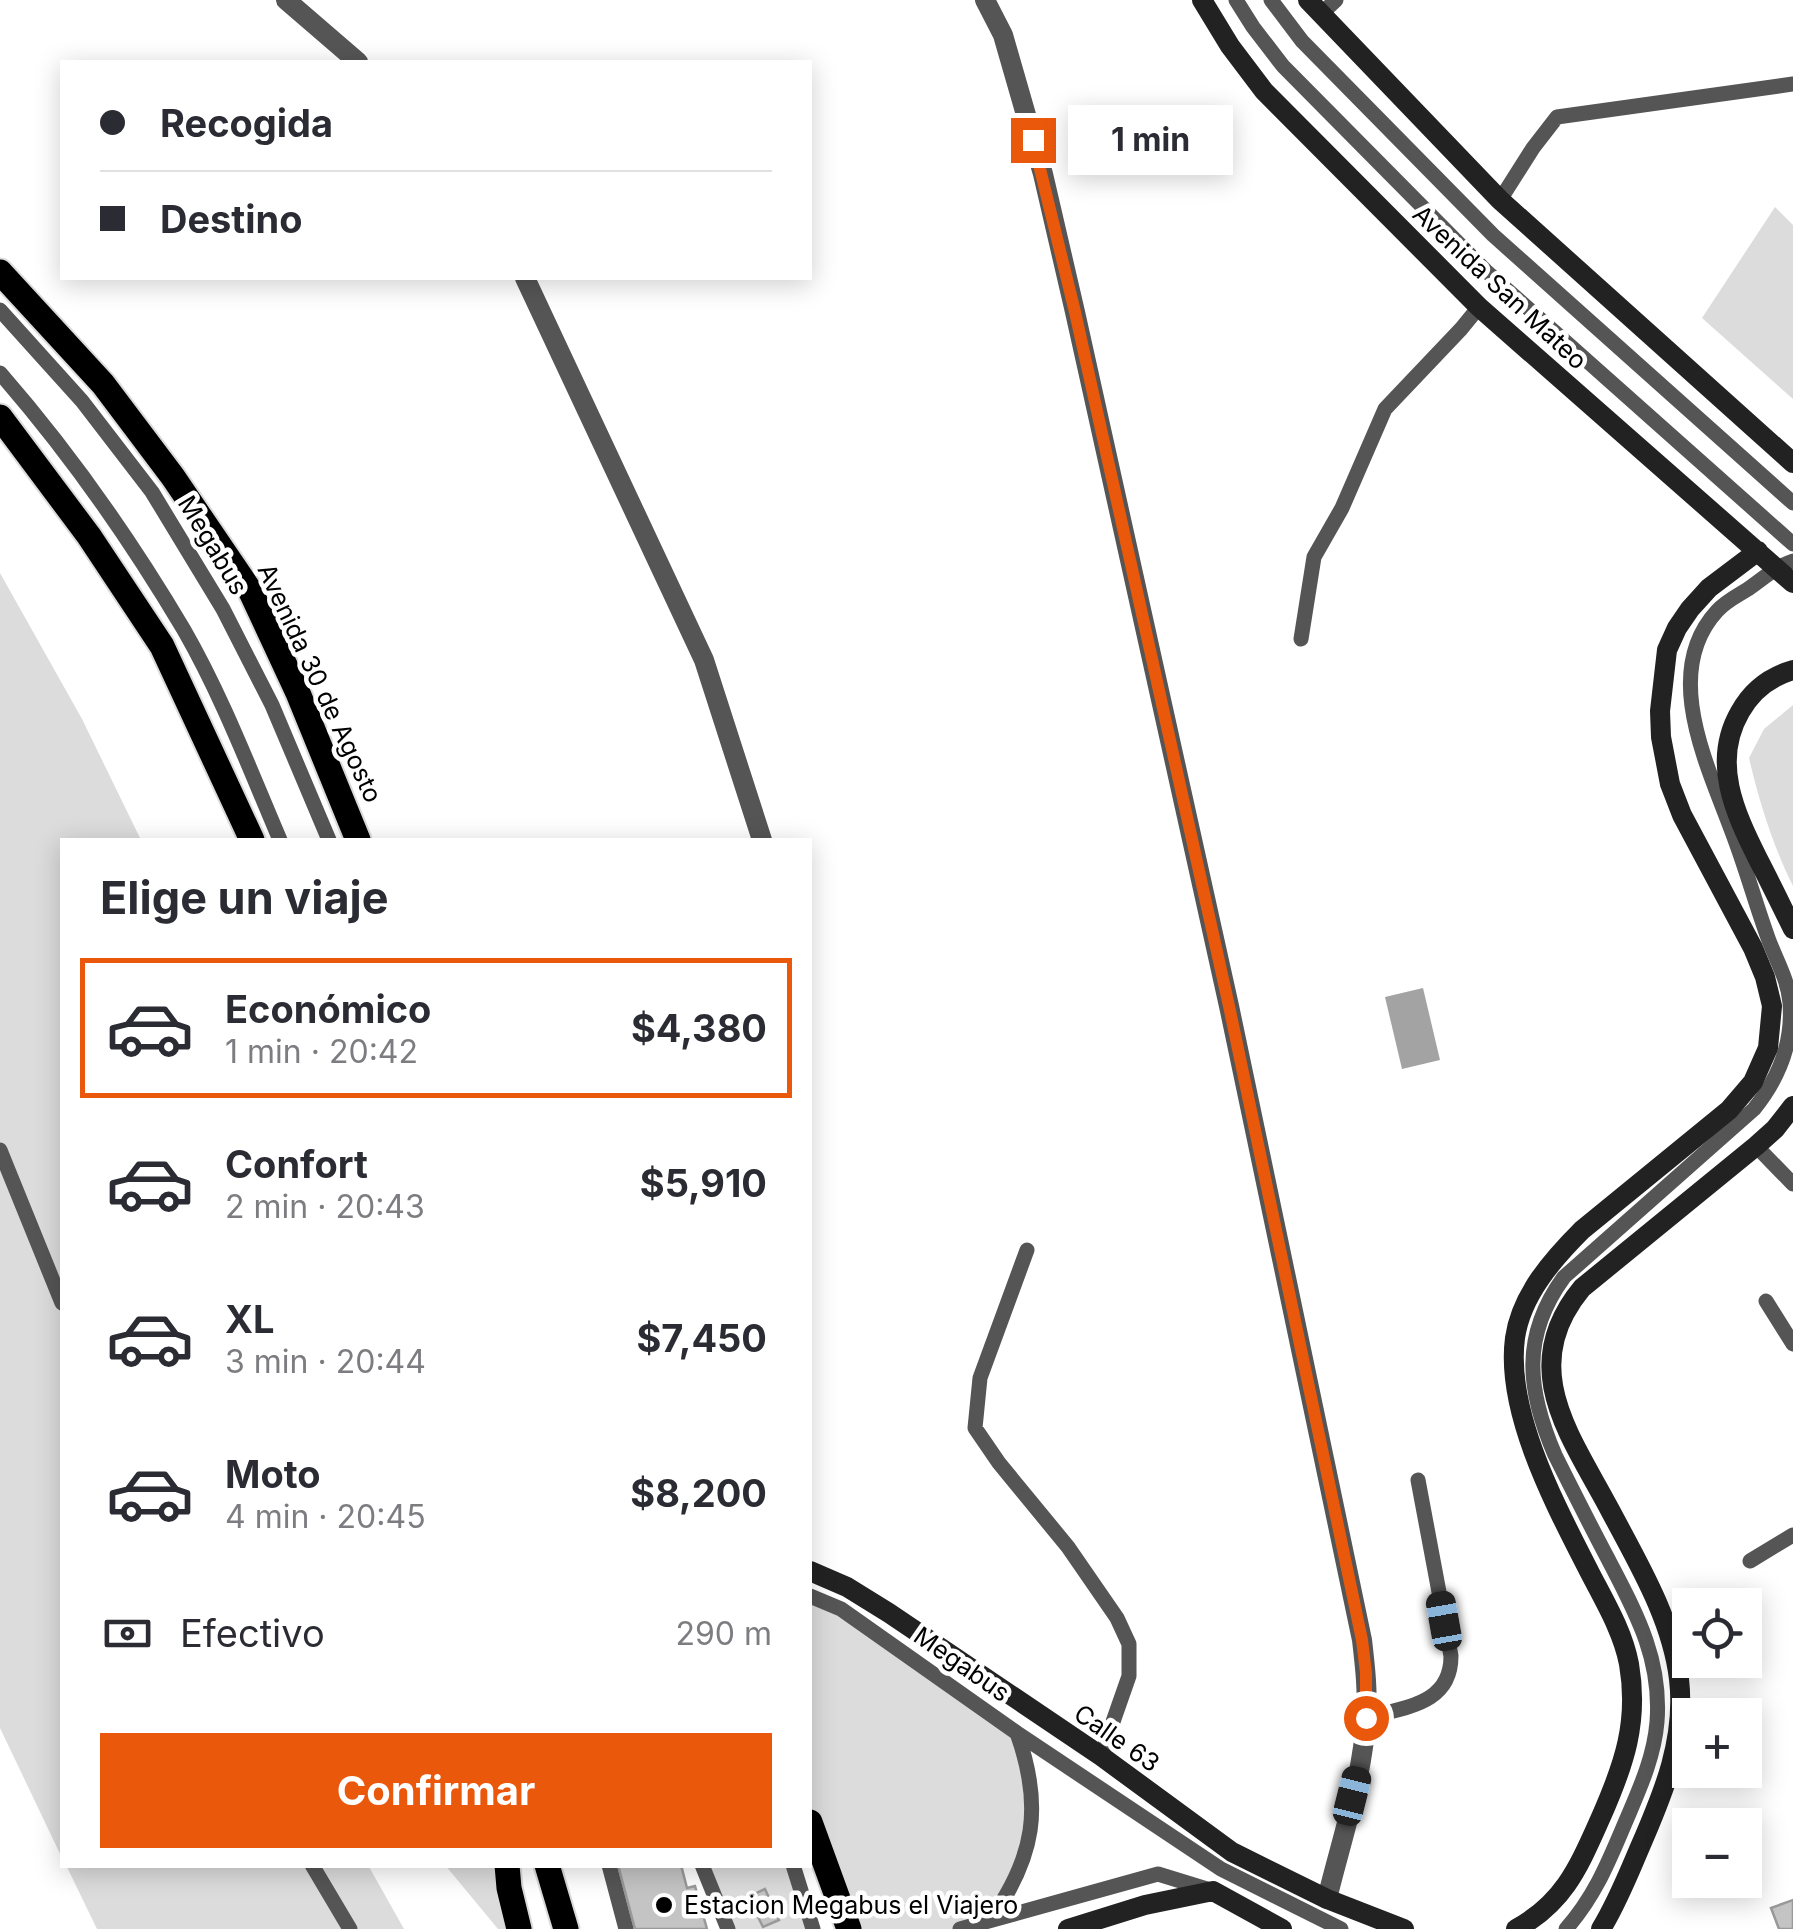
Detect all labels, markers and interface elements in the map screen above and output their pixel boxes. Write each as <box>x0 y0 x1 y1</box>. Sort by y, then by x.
text: Recogida <box>160 100 333 146</box>
callout: 1 min <box>1068 105 1233 175</box>
route end <box>1011 118 1056 163</box>
text: 1 min <box>1111 120 1190 159</box>
text: Destino <box>160 196 303 242</box>
street label: Avenida San Mateo <box>1407 199 1593 375</box>
street label: Megabus <box>172 490 254 600</box>
street label: Avenida 30 de Agosto <box>252 559 388 807</box>
text: Elige un viaje <box>100 870 389 925</box>
icon: car <box>105 983 195 1073</box>
text: Económico <box>225 986 431 1032</box>
text: $4,380 <box>631 1005 767 1051</box>
text: 1 min · 20:42 <box>225 1032 418 1071</box>
icon: car <box>105 1138 195 1228</box>
text: Confort <box>225 1141 368 1187</box>
text: $5,910 <box>640 1160 767 1206</box>
text: 2 min · 20:43 <box>225 1187 425 1226</box>
icon: car <box>105 1293 195 1383</box>
text: XL <box>225 1296 275 1342</box>
text: $7,450 <box>636 1315 767 1361</box>
text: 3 min · 20:44 <box>225 1342 426 1381</box>
icon: car <box>105 1448 195 1538</box>
text: Moto <box>225 1451 321 1497</box>
text: $8,200 <box>630 1470 767 1516</box>
text: 4 min · 20:45 <box>225 1497 426 1536</box>
map controls <box>1672 1588 1762 1898</box>
button: locate <box>1672 1588 1762 1678</box>
car <box>1424 1589 1464 1653</box>
icon: cash <box>100 1606 155 1661</box>
text: Efectivo <box>180 1610 325 1656</box>
text: 290 m <box>675 1614 772 1653</box>
street label: Megabus <box>908 1620 1016 1708</box>
route start <box>1344 1696 1389 1741</box>
street label: Calle 63 <box>1069 1698 1165 1778</box>
button: + <box>1672 1698 1762 1788</box>
button: Confirmar <box>100 1733 772 1848</box>
car <box>1330 1763 1374 1829</box>
button: − <box>1672 1808 1762 1898</box>
place label: Estacion Megabus el Viajero <box>684 1890 1018 1920</box>
marker: Estacion Megabus el Viajero <box>653 1894 675 1916</box>

